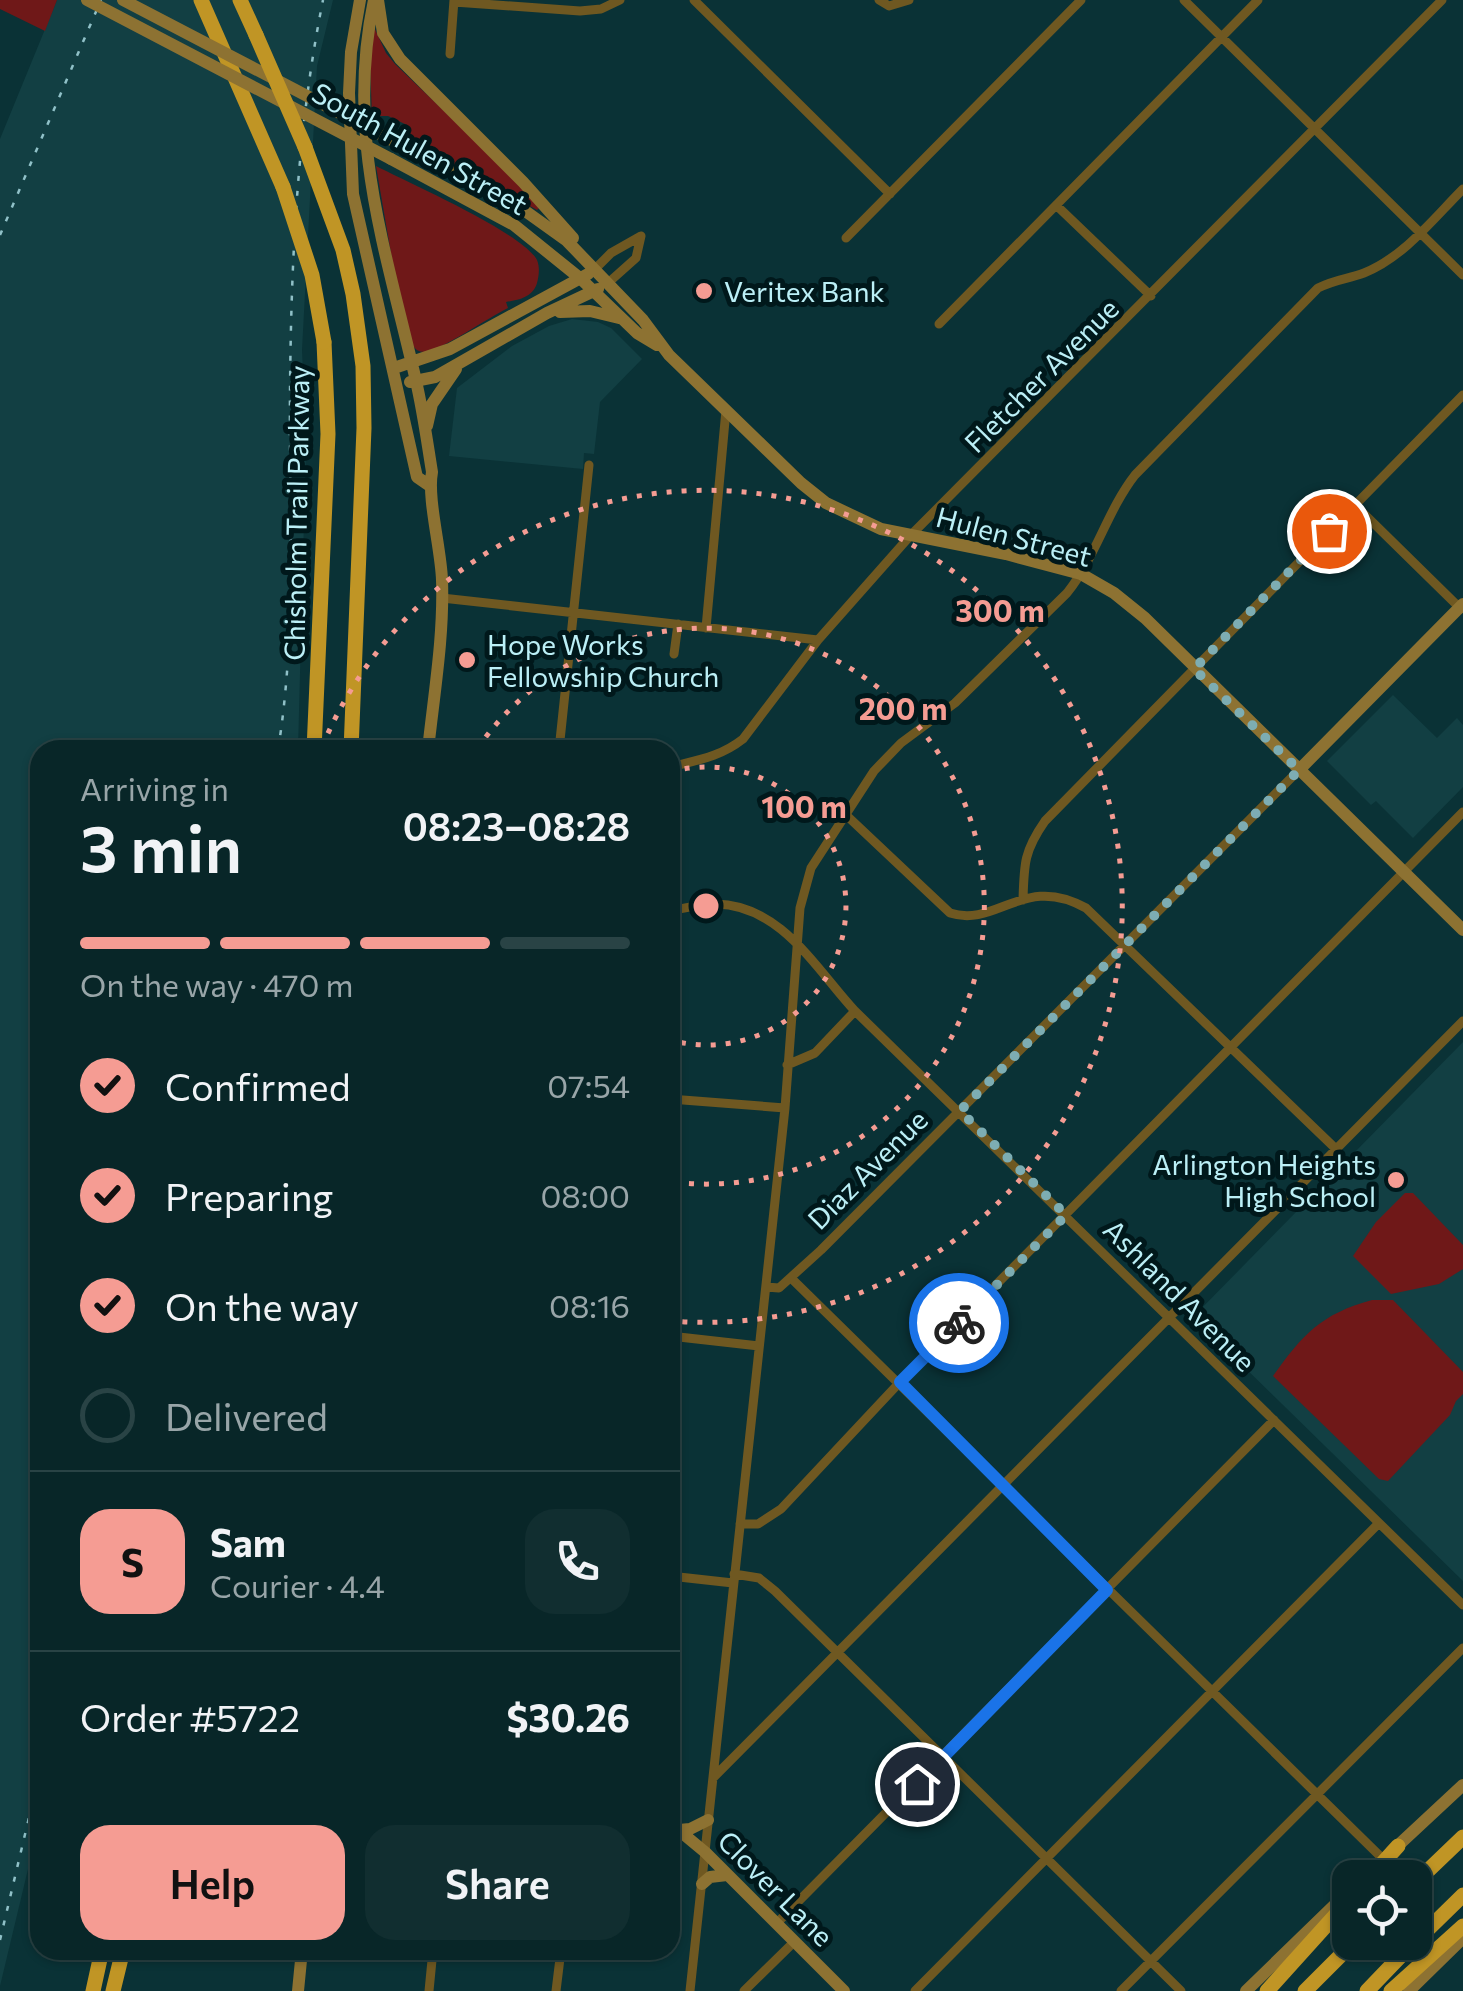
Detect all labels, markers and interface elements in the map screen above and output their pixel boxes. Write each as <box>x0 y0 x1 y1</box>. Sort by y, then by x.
street label: South Hulen Street <box>306 75 534 221</box>
place label: Veritex Bank <box>724 274 885 308</box>
marker: Veritex Bank <box>693 280 715 302</box>
street label: Fletcher Avenue <box>957 291 1125 459</box>
street label: Chisholm Trail Parkway <box>276 365 316 661</box>
pin <box>1287 489 1372 574</box>
street label: Hulen Street <box>933 499 1095 573</box>
icon: bag <box>1302 504 1357 559</box>
text: 300 m <box>955 591 1045 628</box>
place label: Hope Works Fellowship Church <box>487 627 719 693</box>
marker: Hope Works Fellowship Church <box>456 649 478 671</box>
text: 200 m <box>859 689 947 726</box>
text: Arriving in <box>80 768 229 808</box>
text: 100 m <box>761 787 847 824</box>
text: 08:23–08:28 <box>403 802 630 849</box>
text: 3 min <box>80 806 242 885</box>
centre of rings <box>688 888 724 924</box>
text: On the way · 470 m <box>80 964 353 1004</box>
icon: check <box>80 1058 135 1113</box>
text: Confirmed <box>165 1062 351 1109</box>
text: 07:54 <box>547 1065 630 1105</box>
street label: Diaz Avenue <box>800 1102 934 1236</box>
place label: Arlington Heights High School <box>1152 1147 1376 1213</box>
icon: check <box>80 1168 135 1223</box>
marker: Arlington Heights High School <box>1385 1169 1407 1191</box>
text: Preparing <box>165 1172 333 1219</box>
text: 08:00 <box>540 1175 630 1215</box>
street label: Ashland Avenue <box>1097 1212 1263 1378</box>
courier <box>909 1273 1009 1373</box>
icon: check <box>80 1278 135 1333</box>
text: On the way <box>165 1282 359 1329</box>
text: 08:16 <box>549 1285 630 1325</box>
icon: bike <box>932 1296 987 1351</box>
text: Delivered <box>165 1392 328 1439</box>
button: phone <box>525 1509 630 1614</box>
text: Sam <box>210 1518 286 1565</box>
text: S <box>121 1538 144 1585</box>
text: Courier · 4.4 <box>210 1565 385 1605</box>
text: Order #5722 <box>80 1693 300 1740</box>
text: $30.26 <box>506 1693 630 1740</box>
pin <box>875 1742 960 1827</box>
icon: home <box>890 1757 945 1812</box>
street label: Clover Lane <box>711 1823 841 1953</box>
button: Help <box>80 1825 345 1940</box>
button: Share <box>365 1825 630 1940</box>
map controls <box>1332 1860 1432 1960</box>
button: locate <box>1332 1860 1432 1960</box>

